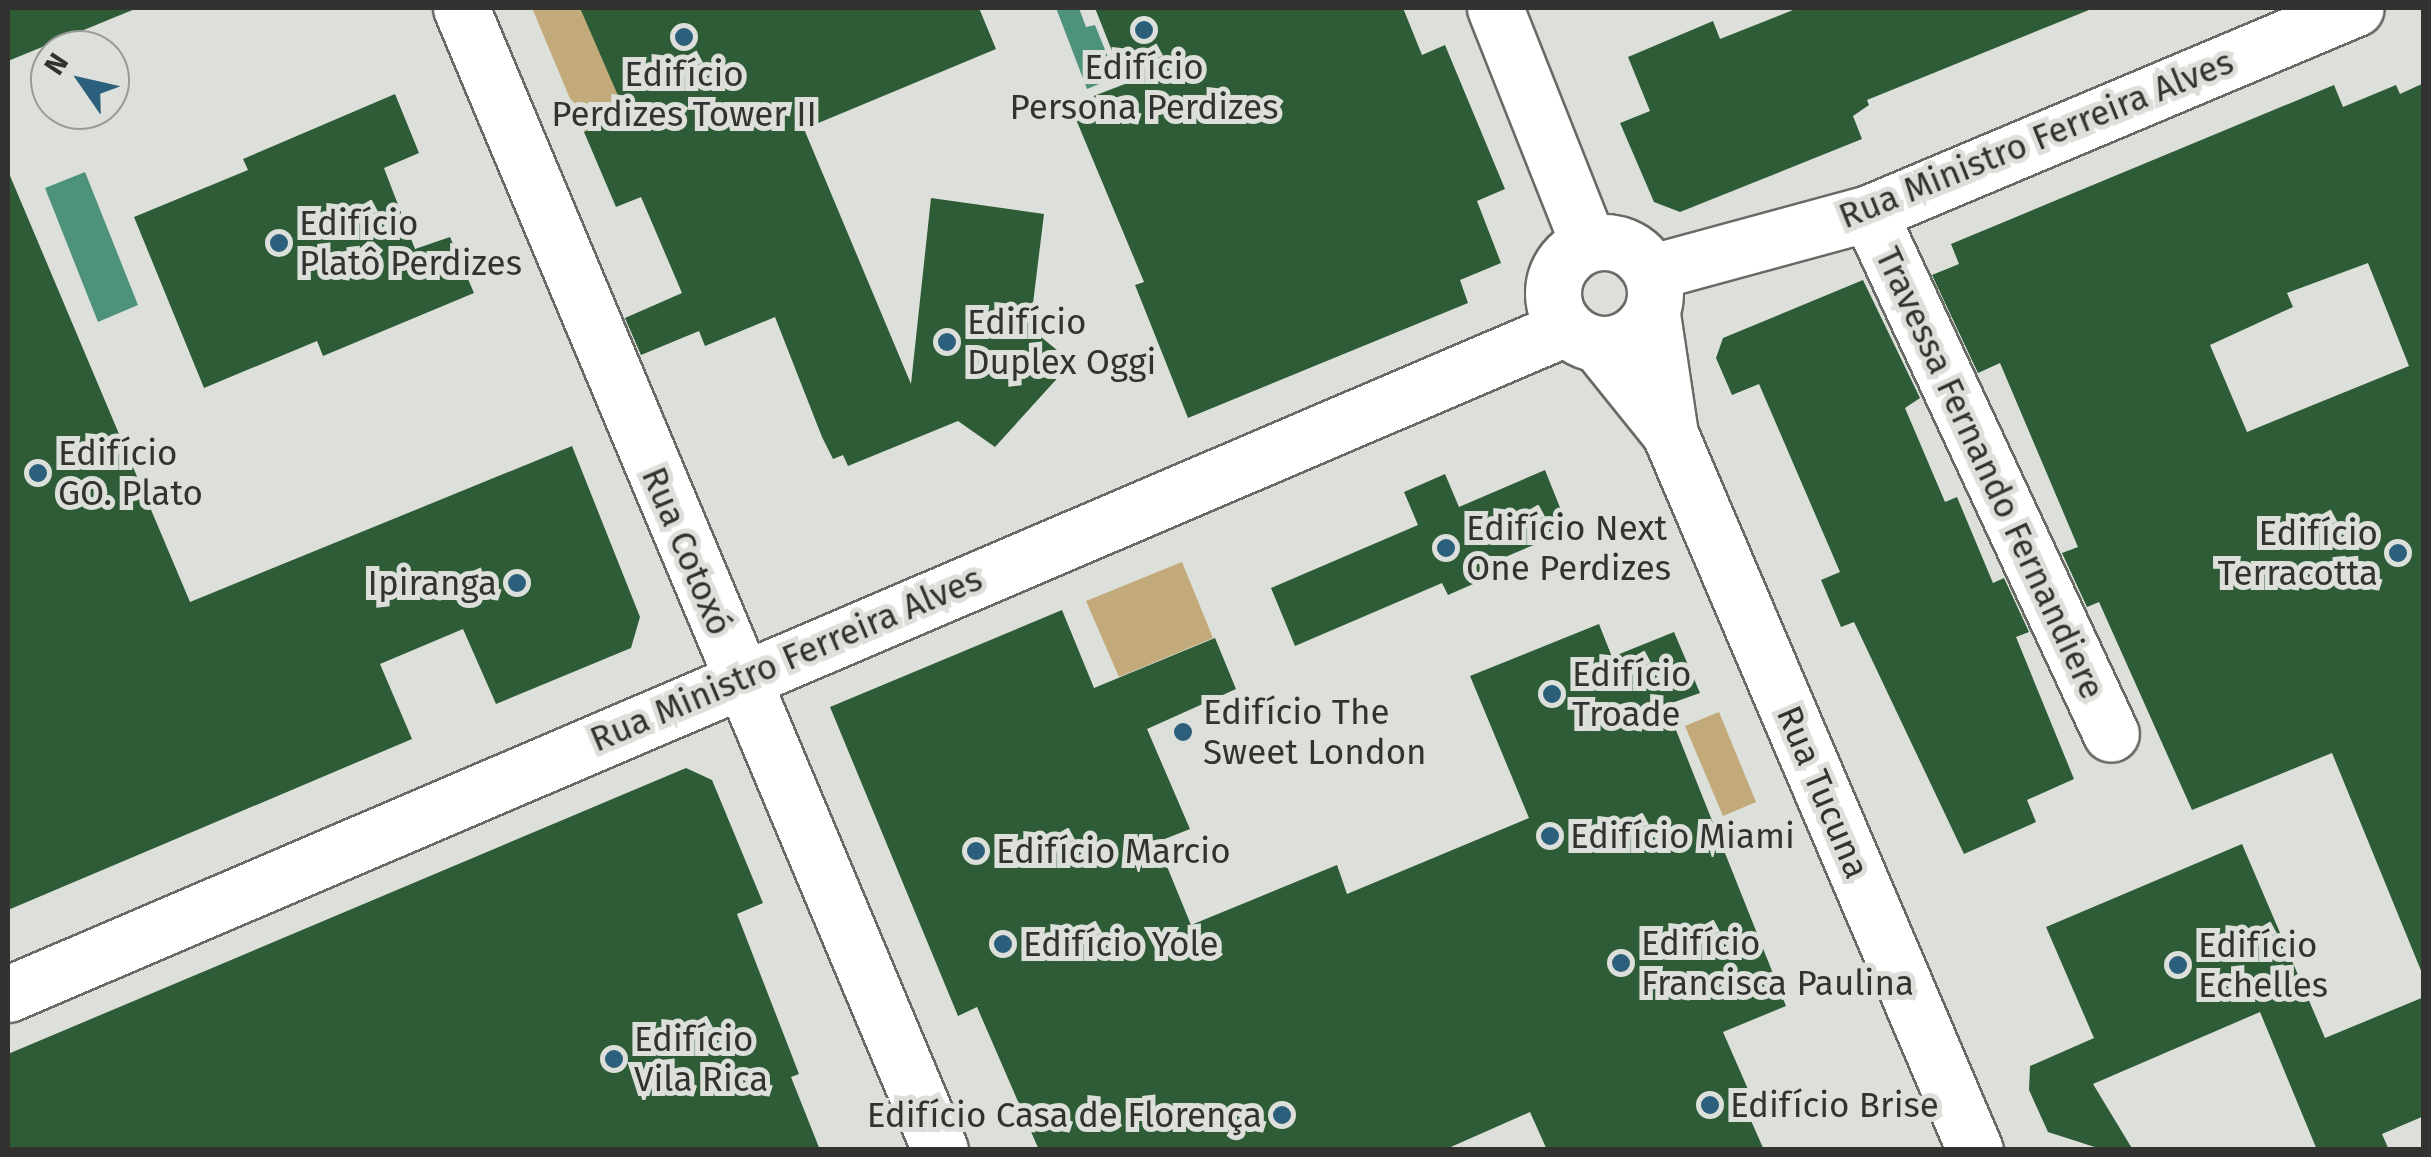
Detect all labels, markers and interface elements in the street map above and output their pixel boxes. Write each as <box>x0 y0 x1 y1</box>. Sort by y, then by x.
marker: Edifício Persona Perdizes <box>1133 19 1155 41</box>
marker: Edifício Perdizes Tower II <box>673 26 695 48</box>
north arrow <box>30 30 130 130</box>
street label: Rua Ministro Ferreira Alves <box>1833 41 2239 237</box>
place label: Edifício Persona Perdizes <box>1009 46 1279 128</box>
text: N <box>37 47 75 81</box>
place label: Edifício Perdizes Tower II <box>551 53 817 135</box>
place label: Edifício Platô Perdizes <box>299 202 522 284</box>
marker: Edifício Platô Perdizes <box>268 232 290 254</box>
street label: Travessa Fernando Fernandiere <box>1867 240 2113 706</box>
place label: Edifício Duplex Oggi <box>967 301 1156 383</box>
marker: Edifício Duplex Oggi <box>936 331 958 353</box>
place label: Edifício GO. Plato <box>58 432 203 514</box>
street label: Rua Cotoxó <box>633 461 741 641</box>
marker: Edifício GO. Plato <box>27 462 49 484</box>
place label: Edifício Next One Perdizes <box>1466 507 1671 589</box>
place label: Edifício Terracotta <box>2217 512 2378 594</box>
marker: Edifício Next One Perdizes <box>1435 537 1457 559</box>
marker: Edifício Terracotta <box>2387 542 2409 564</box>
street label: Rua Ministro Ferreira Alves <box>584 557 988 761</box>
place label: Ipiranga <box>368 562 497 604</box>
marker: Ipiranga <box>506 572 528 594</box>
place label: Edifício Troade <box>1572 653 1692 735</box>
marker: Edifício Troade <box>1541 683 1563 705</box>
place label: Edifício The Sweet London <box>1203 691 1427 773</box>
street label: Rua Tucuna <box>1768 699 1878 885</box>
marker: Edifício The Sweet London <box>1172 721 1194 743</box>
place label: Edifício Miami <box>1570 815 1795 857</box>
marker: Edifício Miami <box>1539 825 1561 847</box>
place label: Edifício Marcio <box>996 830 1231 872</box>
marker: Edifício Marcio <box>965 840 987 862</box>
place label: Edifício Francisca Paulina <box>1641 922 1914 1004</box>
place label: Edifício Yole <box>1023 923 1219 965</box>
place label: Edifício Echelles <box>2198 924 2328 1006</box>
marker: Edifício Yole <box>992 933 1014 955</box>
marker: Edifício Francisca Paulina <box>1610 952 1632 974</box>
marker: Edifício Echelles <box>2167 954 2189 976</box>
place label: Edifício Vila Rica <box>634 1018 768 1100</box>
marker: Edifício Vila Rica <box>603 1048 625 1070</box>
place label: Edifício Brise <box>1730 1084 1939 1126</box>
place label: Edifício Casa de Florença <box>867 1094 1262 1136</box>
marker: Edifício Brise <box>1699 1094 1721 1116</box>
marker: Edifício Casa de Florença <box>1271 1104 1293 1126</box>

